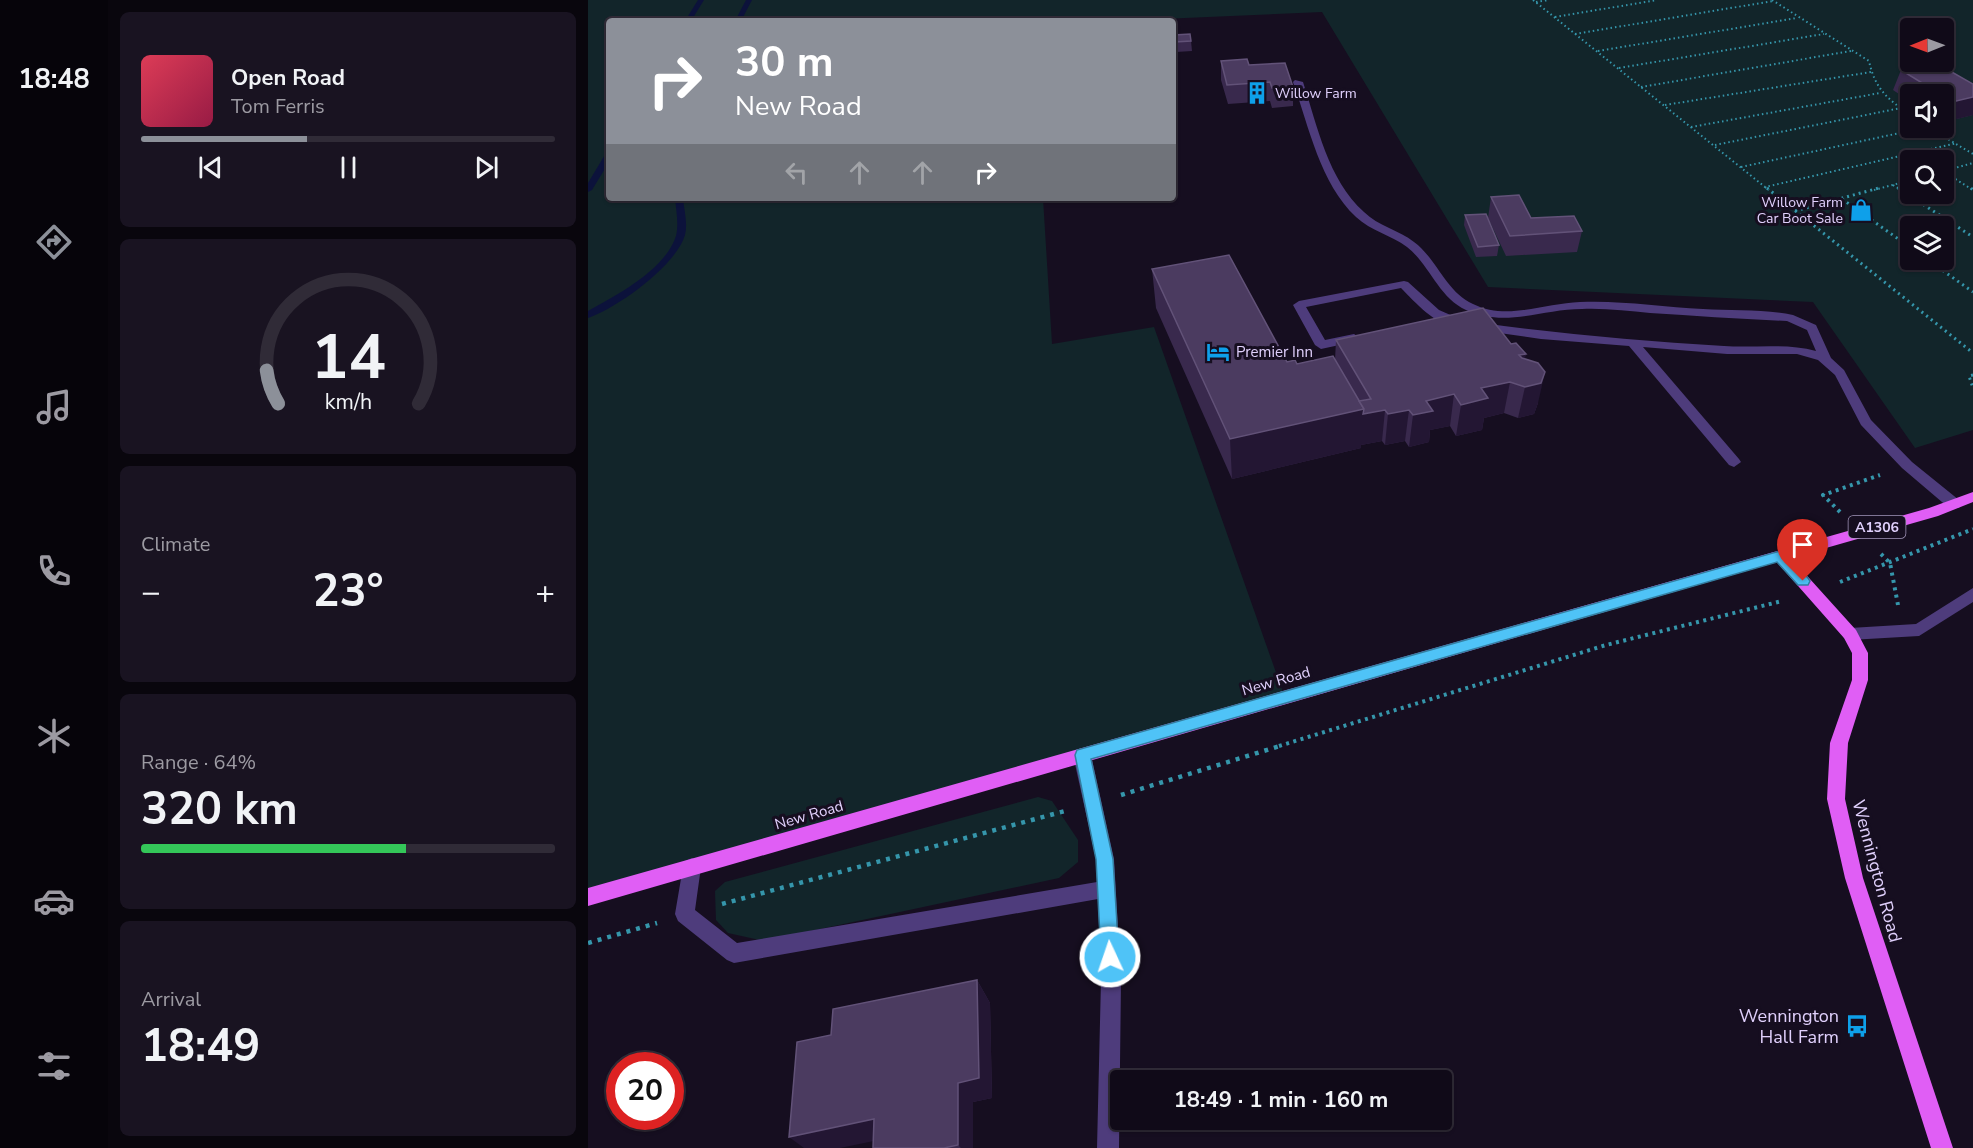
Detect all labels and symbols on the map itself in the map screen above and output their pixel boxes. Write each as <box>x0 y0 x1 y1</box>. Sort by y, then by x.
north arrow <box>1900 18 1954 72</box>
building icon: Willow Farm <box>1244 80 1270 106</box>
place label: Willow Farm <box>1275 84 1357 103</box>
place label: Willow Farm Car Boot Sale <box>1757 193 1843 228</box>
shop icon: Willow Farm Car Boot Sale <box>1848 197 1874 223</box>
hotel icon: Premier Inn <box>1205 339 1231 365</box>
place label: Premier Inn <box>1236 342 1313 362</box>
road number: A1306 <box>1848 516 1906 538</box>
pin <box>1777 519 1828 581</box>
street label: New Road <box>1239 662 1313 700</box>
street label: New Road <box>772 796 846 834</box>
street label: Wennington Road <box>1846 797 1908 945</box>
position arrow <box>1078 925 1142 989</box>
place label: Wennington Hall Farm <box>1739 1004 1839 1049</box>
bus stop icon: Wennington Hall Farm <box>1844 1013 1870 1039</box>
speed limit sign: 20 <box>606 1052 684 1130</box>

